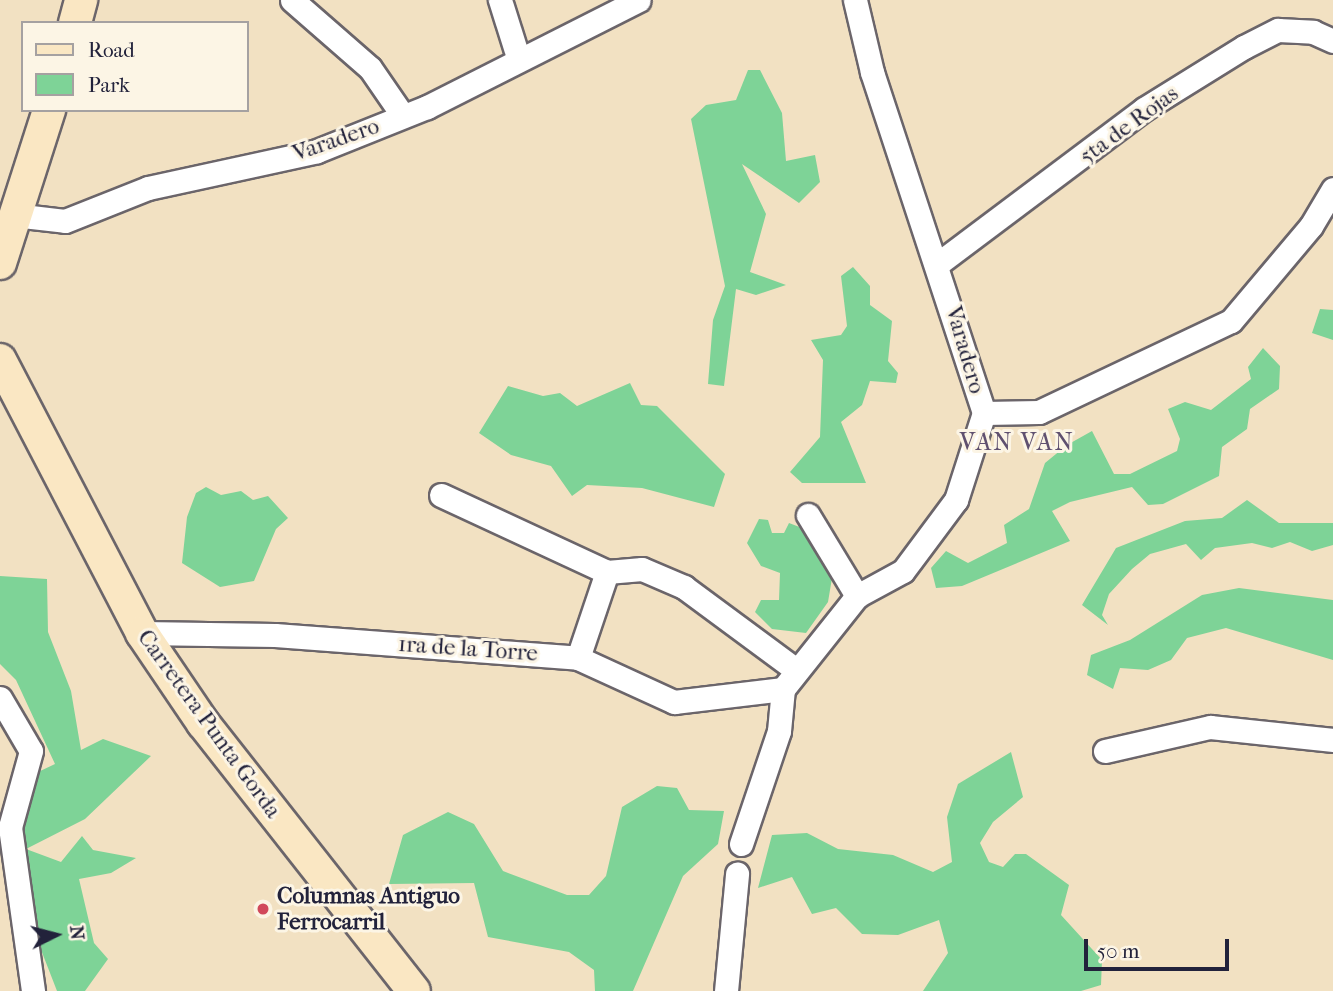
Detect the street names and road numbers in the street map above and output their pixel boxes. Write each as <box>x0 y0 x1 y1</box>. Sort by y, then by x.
street label: 5ta de Rojas <box>1074 80 1184 170</box>
street label: Varadero <box>289 112 383 168</box>
street label: Varadero <box>939 303 991 397</box>
street label: Carretera Punta Gorda <box>131 624 287 824</box>
street label: 1ra de la Torre <box>397 630 539 668</box>

